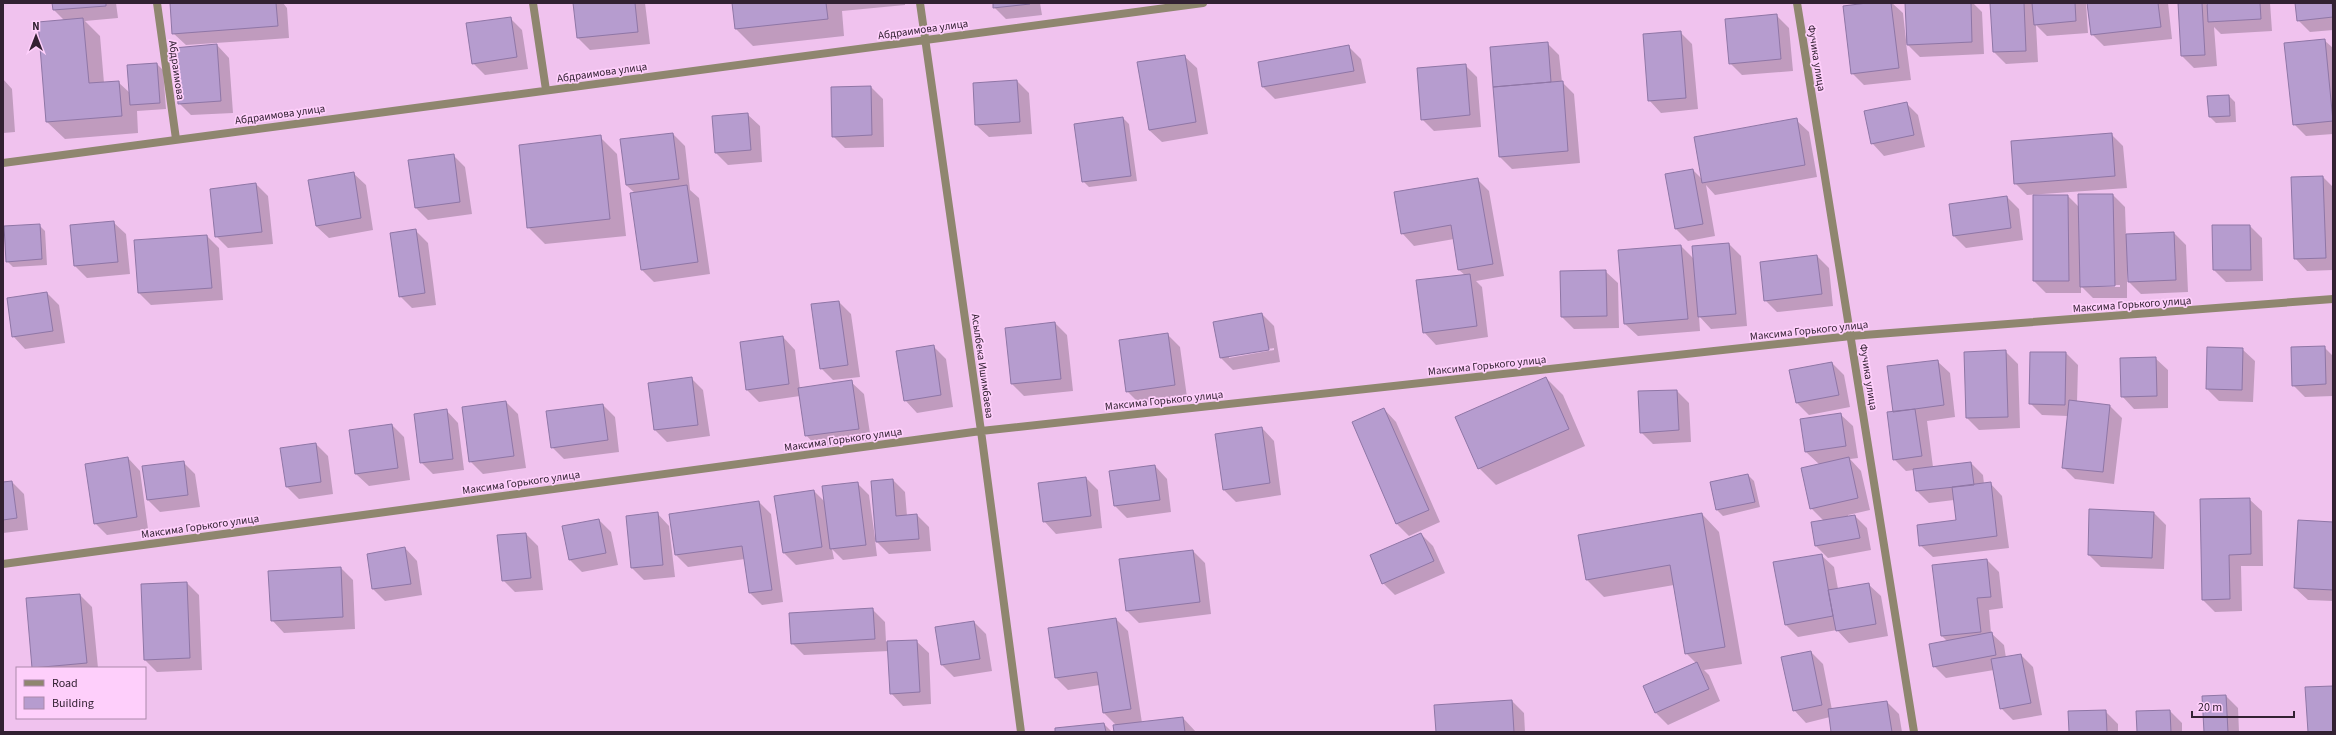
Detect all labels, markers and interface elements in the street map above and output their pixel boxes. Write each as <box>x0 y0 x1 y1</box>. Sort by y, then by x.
north arrow <box>16 16 56 56</box>
street label: Абдраимова улица <box>877 16 969 43</box>
text: N <box>32 19 40 34</box>
street label: Фучика улица <box>1804 24 1829 92</box>
street label: Абдраимова <box>165 39 188 101</box>
street label: Абдраимова улица <box>556 59 648 86</box>
street label: Абдраимова улица <box>234 101 326 128</box>
street label: Максима Горького улица <box>2072 293 2192 316</box>
street label: Асылбека Ишимбаева <box>968 313 997 419</box>
street label: Максима Горького улица <box>1749 317 1869 344</box>
street label: Фучика улица <box>1856 343 1881 411</box>
street label: Максима Горького улица <box>1427 352 1547 379</box>
street label: Максима Горького улица <box>1104 387 1224 414</box>
street label: Максима Горького улица <box>783 424 903 455</box>
street label: Максима Горького улица <box>461 467 581 498</box>
street label: Максима Горького улица <box>140 511 260 542</box>
legend <box>16 667 146 719</box>
text: Road <box>52 675 78 692</box>
scale bar <box>2192 693 2294 719</box>
text: Building <box>52 695 94 712</box>
text: 20 m <box>2198 699 2222 716</box>

